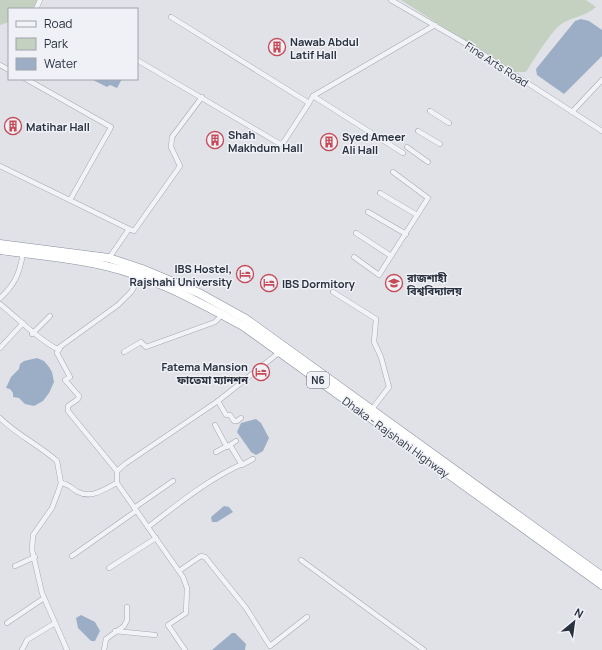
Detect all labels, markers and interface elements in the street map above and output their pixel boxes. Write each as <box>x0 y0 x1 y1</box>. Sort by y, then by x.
legend <box>8 8 138 80</box>
text: Road <box>44 15 72 32</box>
place label: Nawab Abdul Latif Hall <box>290 34 359 62</box>
text: Park <box>44 35 69 52</box>
building icon: Nawab Abdul Latif Hall <box>267 37 287 57</box>
street label: Fine Arts Road <box>462 38 532 90</box>
text: Water <box>44 55 78 72</box>
building icon: Matihar Hall <box>3 116 23 136</box>
place label: Matihar Hall <box>26 119 90 134</box>
place label: Shah Makhdum Hall <box>228 127 303 155</box>
place label: Syed Ameer Ali Hall <box>342 129 406 157</box>
building icon: Shah Makhdum Hall <box>205 130 225 150</box>
building icon: Syed Ameer Ali Hall <box>319 132 339 152</box>
place label: IBS Hostel, Rajshahi University <box>130 261 233 289</box>
hotel icon: IBS Hostel, Rajshahi University <box>235 264 255 284</box>
place label: রাজশাহী বিশ্ববিদ্যালয় <box>406 270 462 298</box>
hotel icon: IBS Dormitory <box>259 273 279 293</box>
school or university icon: রাজশাহী বিশ্ববিদ্যালয় <box>384 273 404 293</box>
place label: IBS Dormitory <box>282 276 356 291</box>
place label: Fatema Mansion ফাতেমা ম্যানশন <box>161 359 248 387</box>
hotel icon: Fatema Mansion ফাতেমা ম্যানশন <box>251 362 271 382</box>
road number: N6 <box>307 372 329 388</box>
street label: Dhaka - Rajshahi Highway <box>339 393 453 481</box>
north arrow <box>554 602 594 642</box>
text: N <box>572 604 586 621</box>

